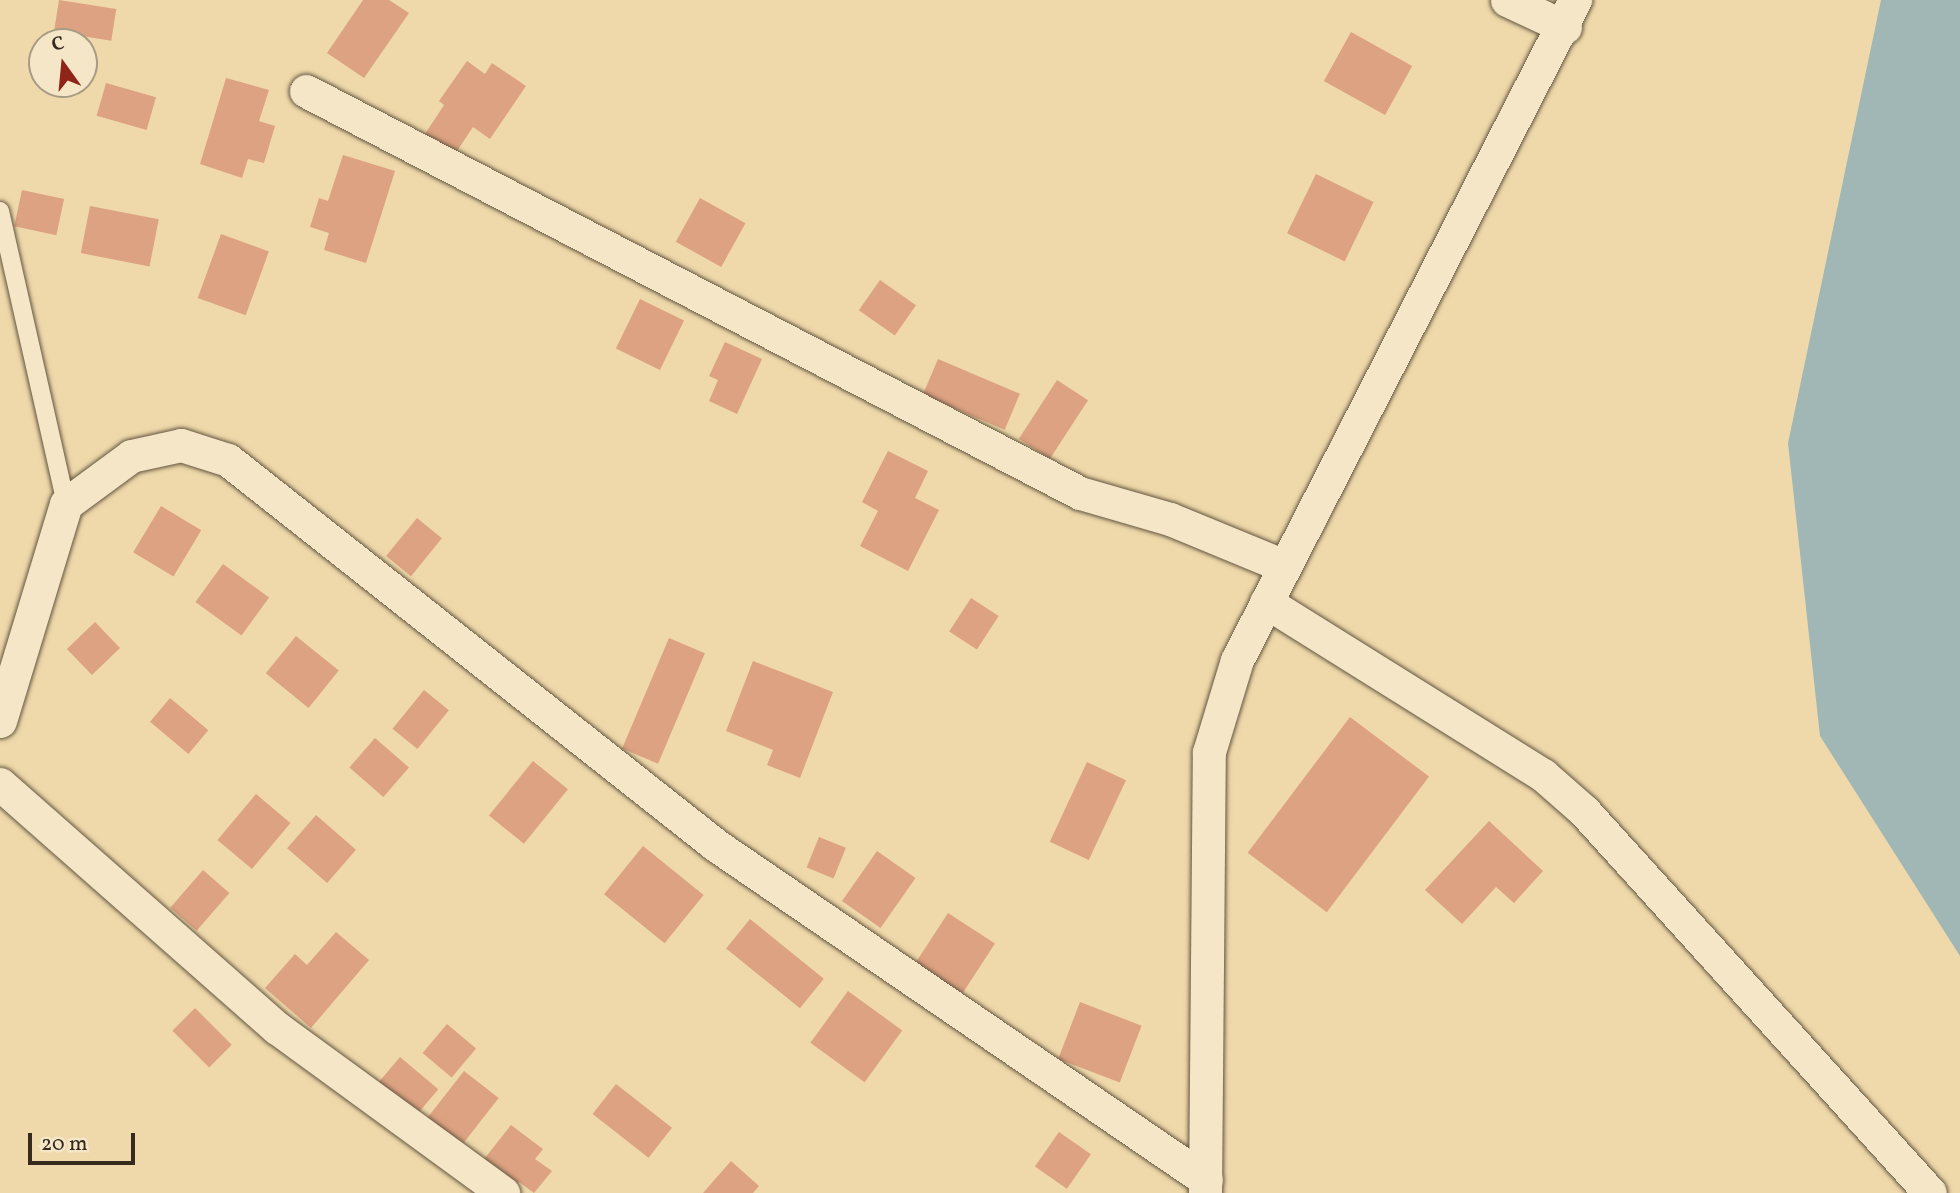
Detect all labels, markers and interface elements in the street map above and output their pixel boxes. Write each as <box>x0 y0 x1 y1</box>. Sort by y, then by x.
north arrow <box>28 28 98 98</box>
text: С <box>49 31 67 59</box>
scale bar <box>32 1120 138 1164</box>
text: 20 m <box>41 1130 87 1159</box>

